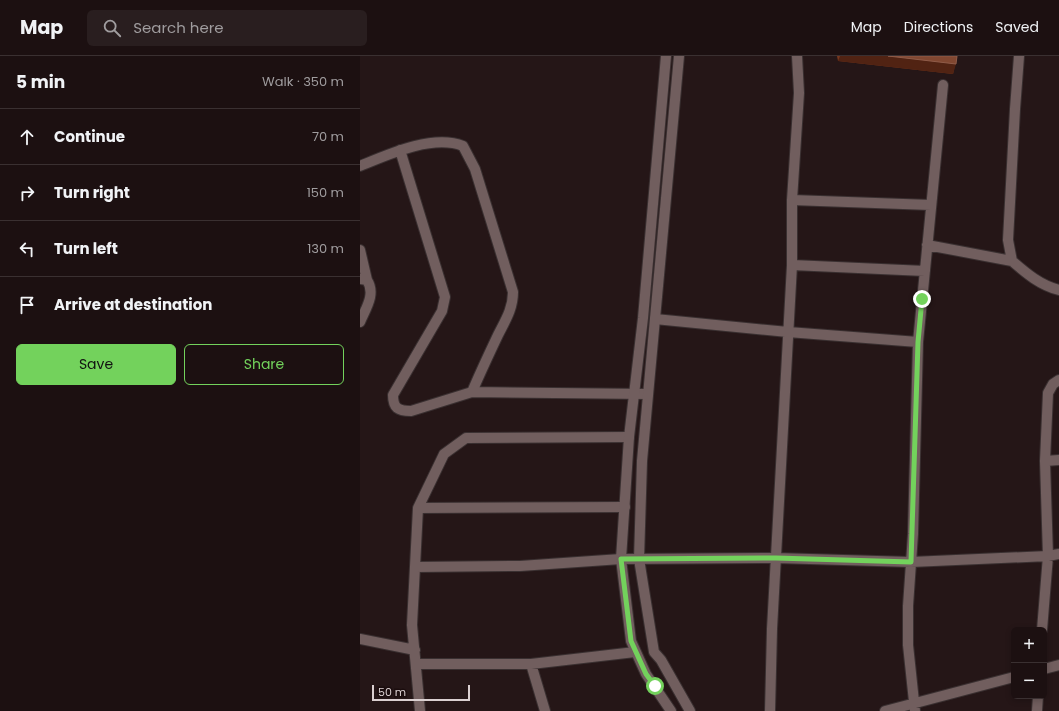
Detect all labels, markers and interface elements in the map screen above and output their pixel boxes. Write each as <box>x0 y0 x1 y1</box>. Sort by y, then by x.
search box <box>87 10 367 46</box>
text: Map <box>20 14 63 41</box>
icon: search <box>101 17 123 39</box>
text: Search here <box>133 17 224 38</box>
text: Map <box>851 17 882 37</box>
text: Directions <box>904 17 973 37</box>
text: Saved <box>995 17 1039 37</box>
text: 5 min <box>16 70 65 94</box>
text: Walk · 350 m <box>262 72 344 91</box>
icon: ahead <box>16 126 38 148</box>
text: Continue <box>54 126 125 147</box>
text: 70 m <box>312 127 344 146</box>
icon: right <box>16 182 38 204</box>
text: Turn right <box>54 182 130 203</box>
text: 150 m <box>307 183 344 202</box>
icon: left <box>16 238 38 260</box>
text: Turn left <box>54 238 118 259</box>
text: 130 m <box>307 239 344 258</box>
route end <box>913 290 931 308</box>
icon: arrive <box>16 294 38 316</box>
text: Arrive at destination <box>54 294 212 315</box>
button: Save <box>16 344 176 385</box>
button: Share <box>184 344 344 385</box>
map controls <box>1011 627 1047 699</box>
button: + <box>1011 627 1047 663</box>
button: − <box>1011 663 1047 699</box>
route start <box>646 677 664 695</box>
scale bar <box>372 683 470 702</box>
text: 50 m <box>378 684 406 700</box>

